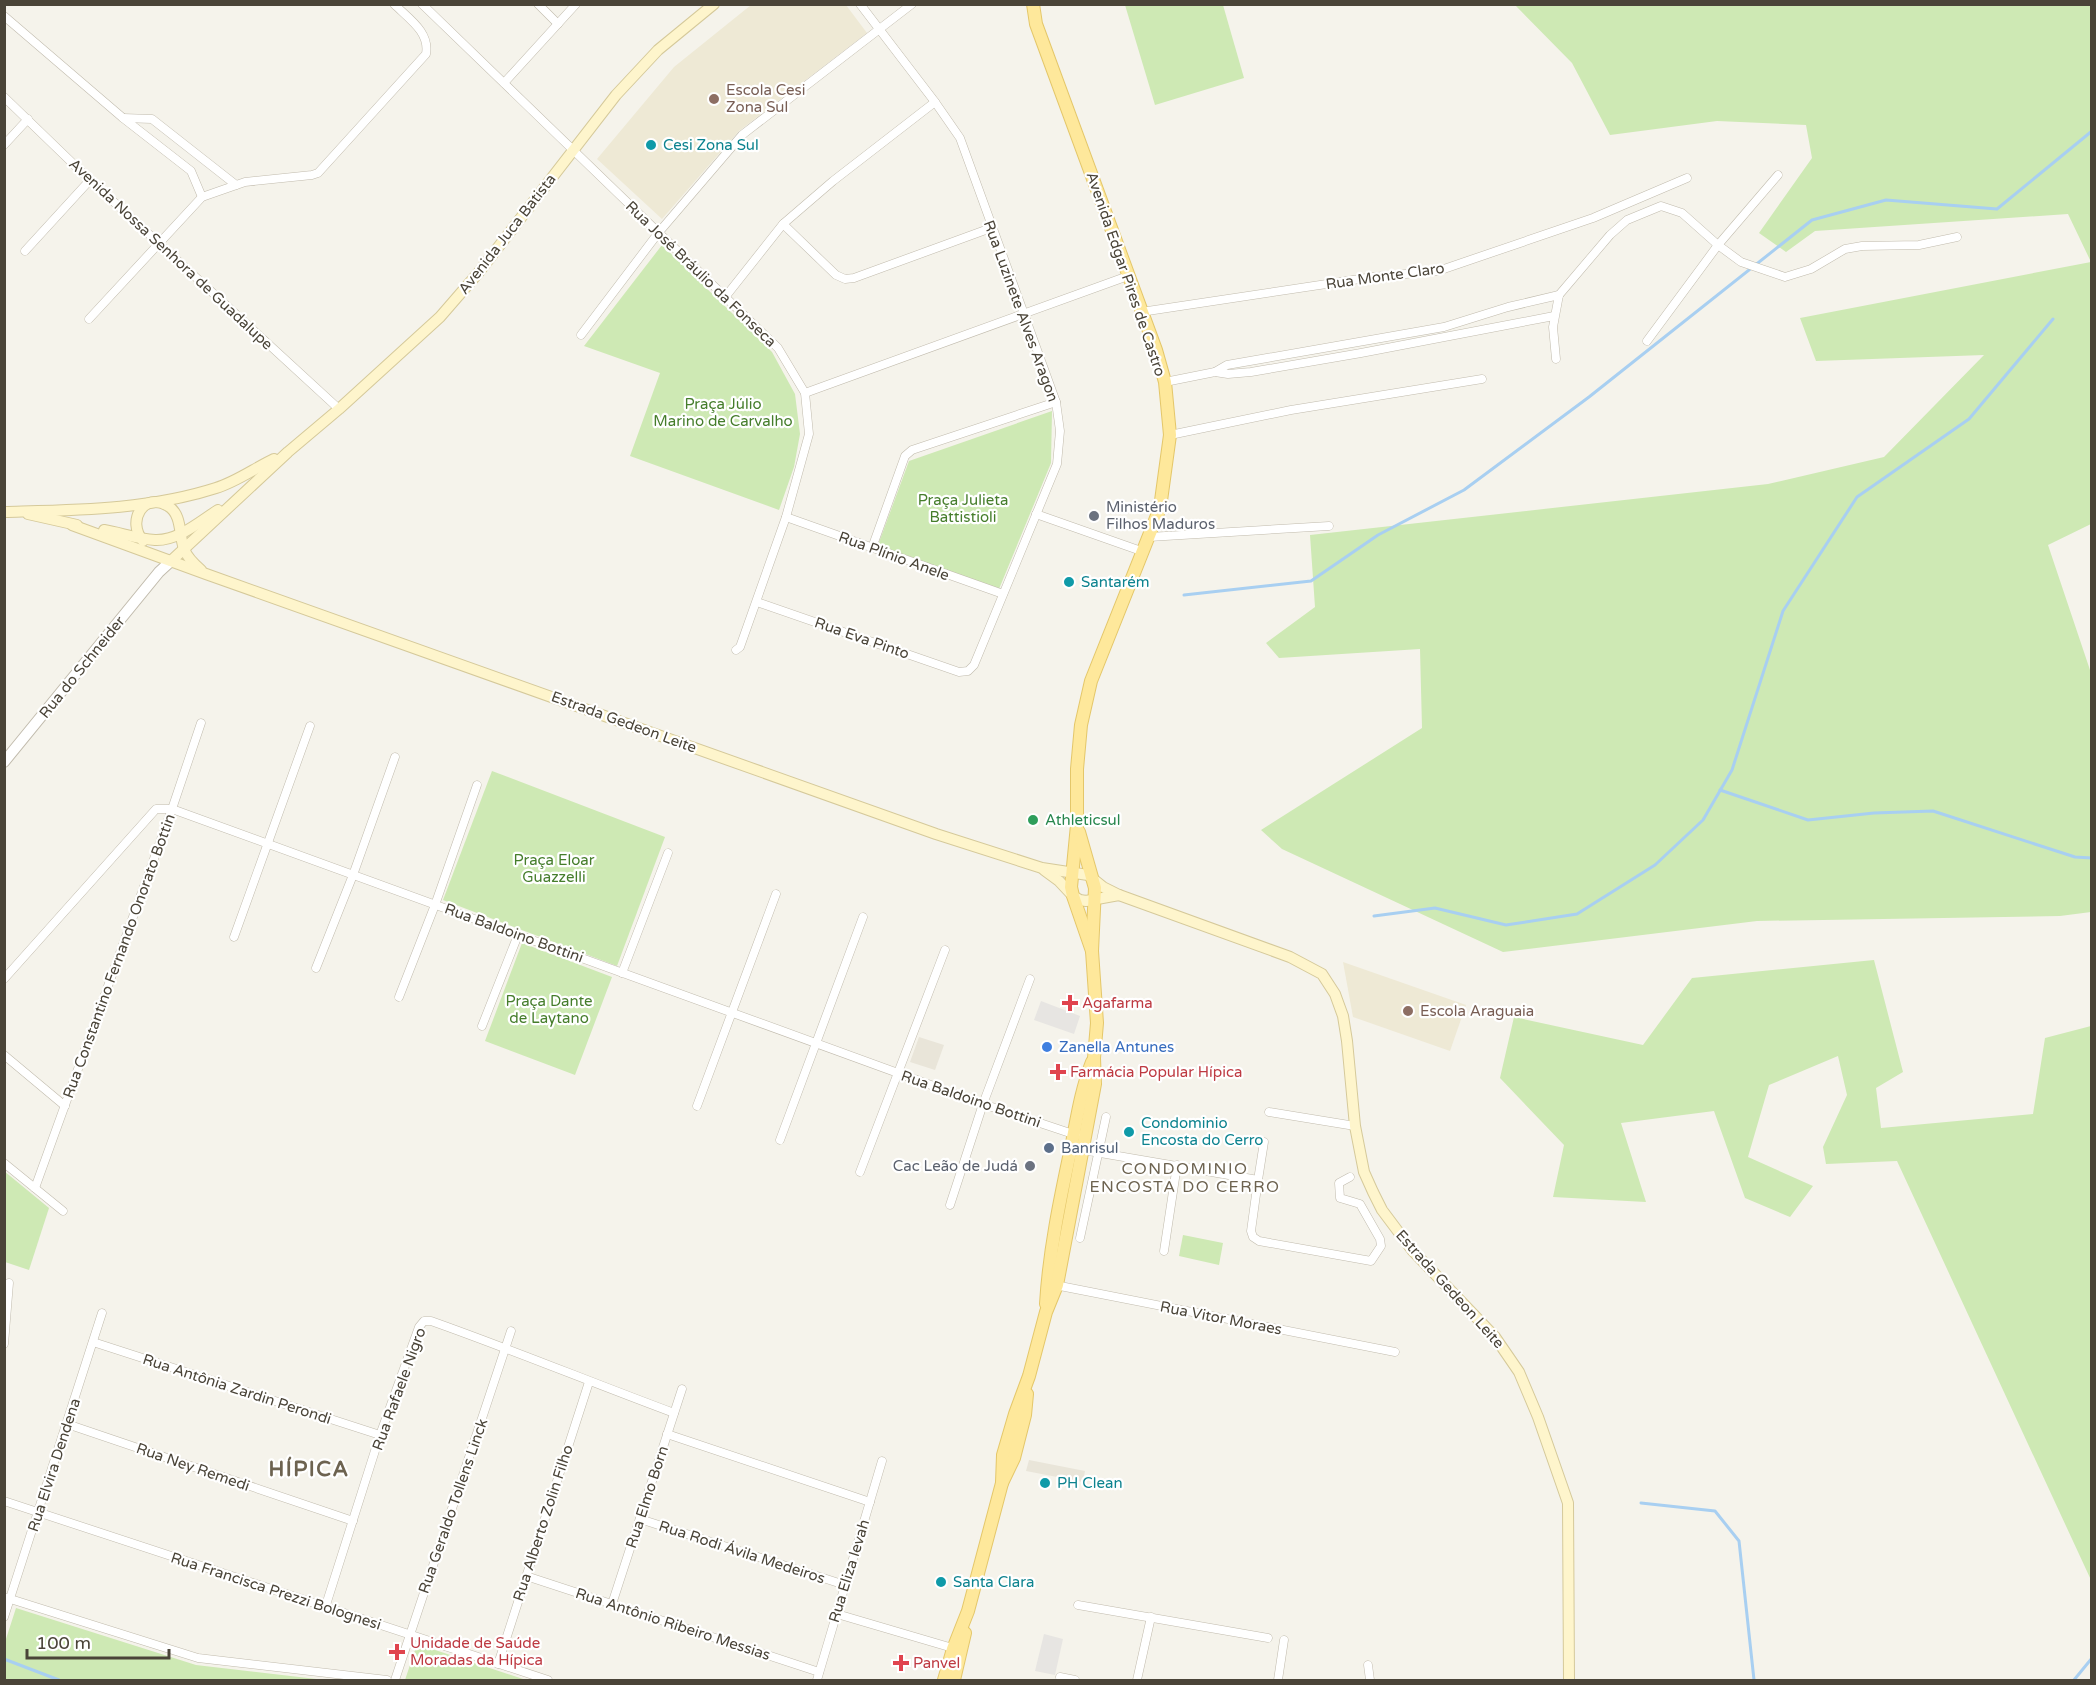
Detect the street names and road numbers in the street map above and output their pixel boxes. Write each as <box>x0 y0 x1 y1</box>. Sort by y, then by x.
street label: Avenida Nossa Senhora de Guadalupe <box>65 155 277 353</box>
street label: Avenida Edgar Pires de Castro <box>1082 169 1170 379</box>
street label: Avenida Juca Batista <box>454 170 560 298</box>
street label: Rua José Bráulio da Fonseca <box>622 197 780 351</box>
street label: Rua Luzinete Alves Aragon <box>980 218 1062 404</box>
street label: Rua Monte Claro <box>1324 259 1446 293</box>
street label: Rua Plínio Anele <box>836 528 952 584</box>
street label: Rua do Schneider <box>35 612 129 722</box>
street label: Rua Eva Pinto <box>812 613 912 663</box>
street label: Estrada Gedeon Leite <box>549 687 699 757</box>
street label: Rua Constantino Fernando Onorato Bottin <box>59 811 179 1101</box>
street label: Rua Baldoino Bottini <box>442 899 586 967</box>
street label: Rua Baldoino Bottini <box>899 1067 1043 1131</box>
street label: Estrada Gedeon Leite <box>1392 1226 1508 1352</box>
street label: Rua Vitor Moraes <box>1159 1297 1283 1339</box>
street label: Rua Rafaele Nigro <box>368 1325 430 1453</box>
street label: Rua Antônia Zardin Perondi <box>140 1350 334 1428</box>
street label: Rua Elvira Dendena <box>24 1396 84 1534</box>
street label: Rua Geraldo Tollens Linck <box>415 1416 491 1596</box>
street label: Rua Ney Remedi <box>134 1439 252 1495</box>
street label: Rua Alberto Zolin Filho <box>509 1443 577 1603</box>
street label: Rua Elmo Born <box>622 1444 672 1550</box>
street label: Rua Rodi Ávila Medeiros <box>657 1517 827 1587</box>
street label: Rua Eliza Ievah <box>825 1517 873 1625</box>
street label: Rua Francisca Prezzi Bolognesi <box>168 1548 384 1634</box>
street label: Rua Antônio Ribeiro Messias <box>573 1584 773 1664</box>

